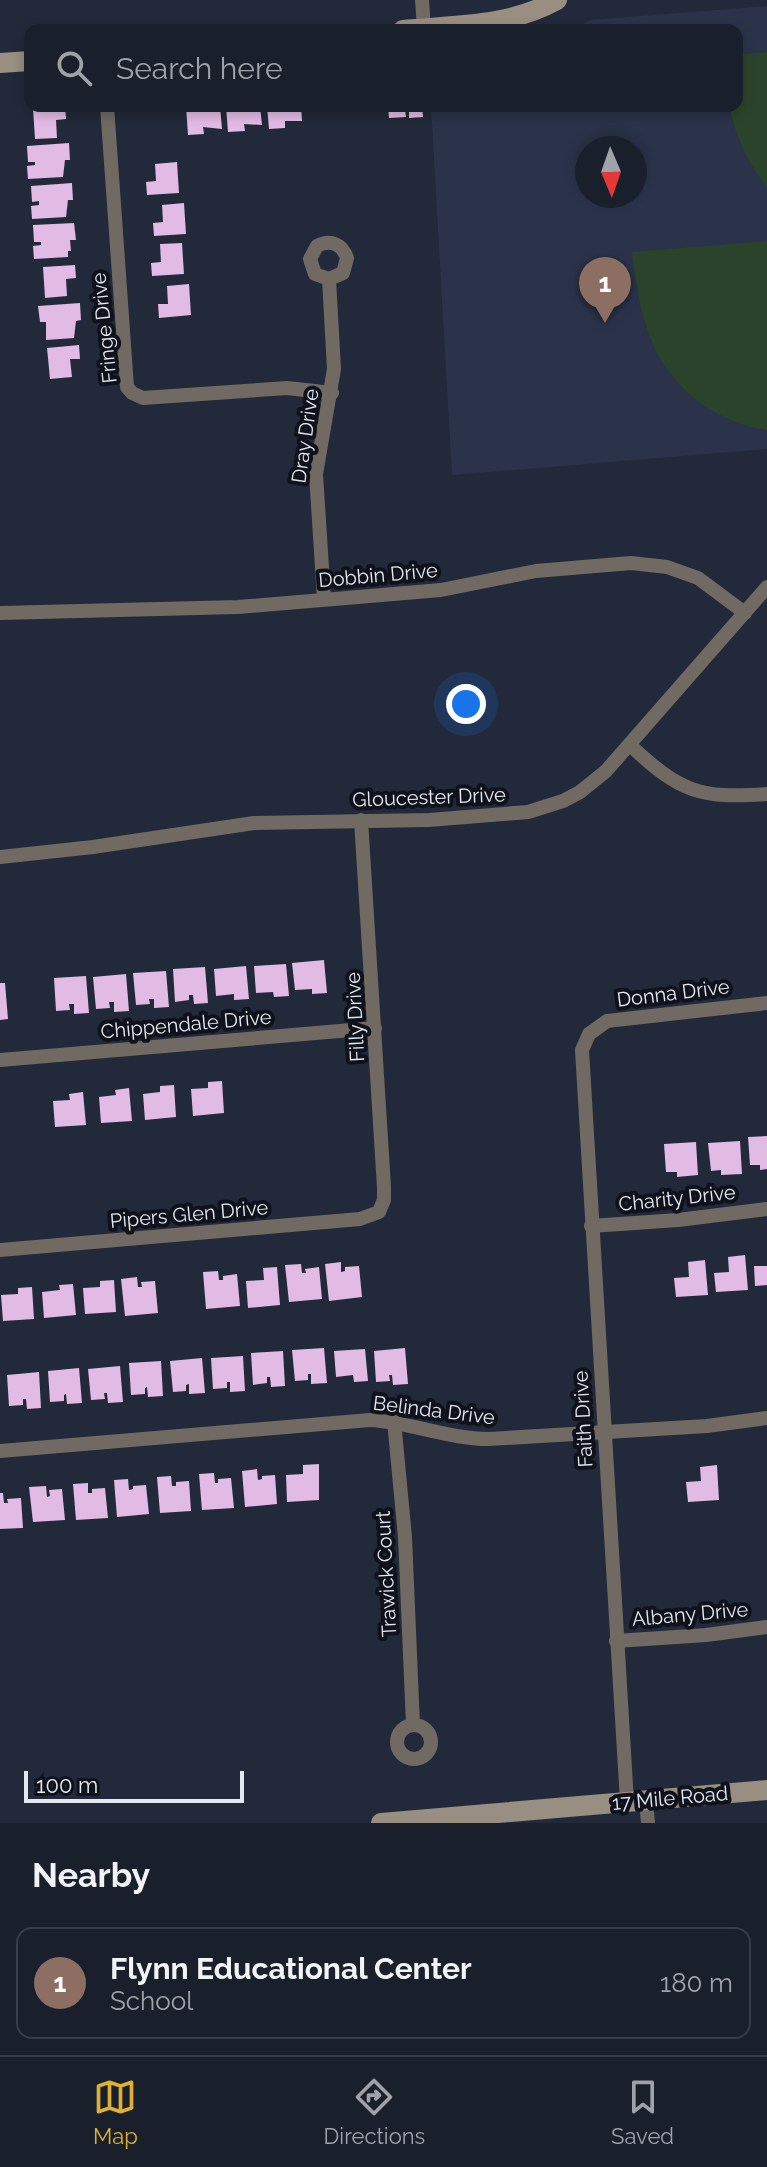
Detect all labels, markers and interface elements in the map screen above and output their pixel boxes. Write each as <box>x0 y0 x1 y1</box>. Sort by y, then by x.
search box <box>24 24 743 112</box>
icon: search <box>52 46 96 90</box>
text: Search here <box>116 51 283 86</box>
north arrow <box>575 136 647 208</box>
pin: 1 <box>579 257 631 323</box>
street label: Fringe Drive <box>86 271 122 384</box>
street label: Dray Drive <box>287 387 324 485</box>
street label: Dobbin Drive <box>317 558 439 592</box>
your location <box>446 684 486 724</box>
street label: Gloucester Drive <box>352 782 506 812</box>
street label: Filly Drive <box>341 971 369 1062</box>
street label: Donna Drive <box>615 974 731 1012</box>
street label: Chippendale Drive <box>100 1005 273 1043</box>
street label: Charity Drive <box>617 1180 737 1216</box>
street label: Pipers Glen Drive <box>109 1195 269 1233</box>
street label: Faith Drive <box>568 1370 598 1468</box>
street label: Belinda Drive <box>372 1391 497 1429</box>
street label: Trawick Court <box>371 1510 401 1638</box>
street label: Albany Drive <box>631 1597 749 1631</box>
scale bar <box>24 1767 244 1803</box>
text: 100 m <box>36 1772 98 1798</box>
street label: 17 Mile Road <box>611 1781 729 1815</box>
text: Nearby <box>32 1855 150 1895</box>
text: Flynn Educational Center <box>110 1951 472 1986</box>
text: 1 <box>54 1968 66 1998</box>
text: 180 m <box>660 1968 733 1998</box>
text: School <box>110 1986 193 2016</box>
tab: Map <box>93 2075 138 2149</box>
tab: Directions <box>324 2075 425 2149</box>
tab: Saved <box>611 2075 674 2149</box>

